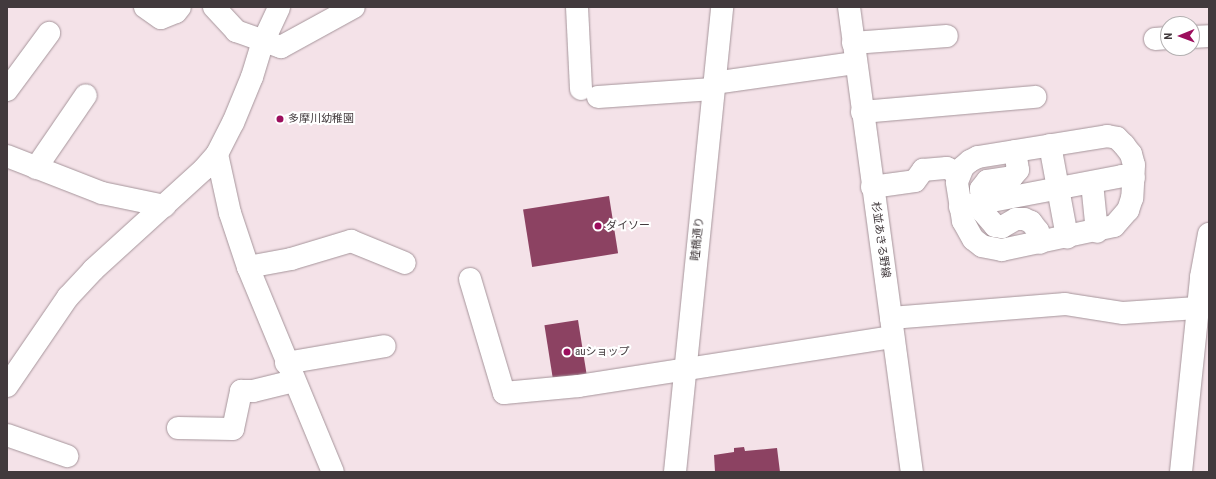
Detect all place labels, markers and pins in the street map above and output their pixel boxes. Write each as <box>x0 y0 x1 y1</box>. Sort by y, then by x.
place label: 多摩川幼稚園 <box>288 112 354 126</box>
marker: 多摩川幼稚園 <box>275 114 285 124</box>
place label: ダイソー <box>606 219 650 233</box>
marker: ダイソー <box>593 221 603 231</box>
place label: auショップ <box>575 345 630 359</box>
marker: auショップ <box>562 347 572 357</box>

